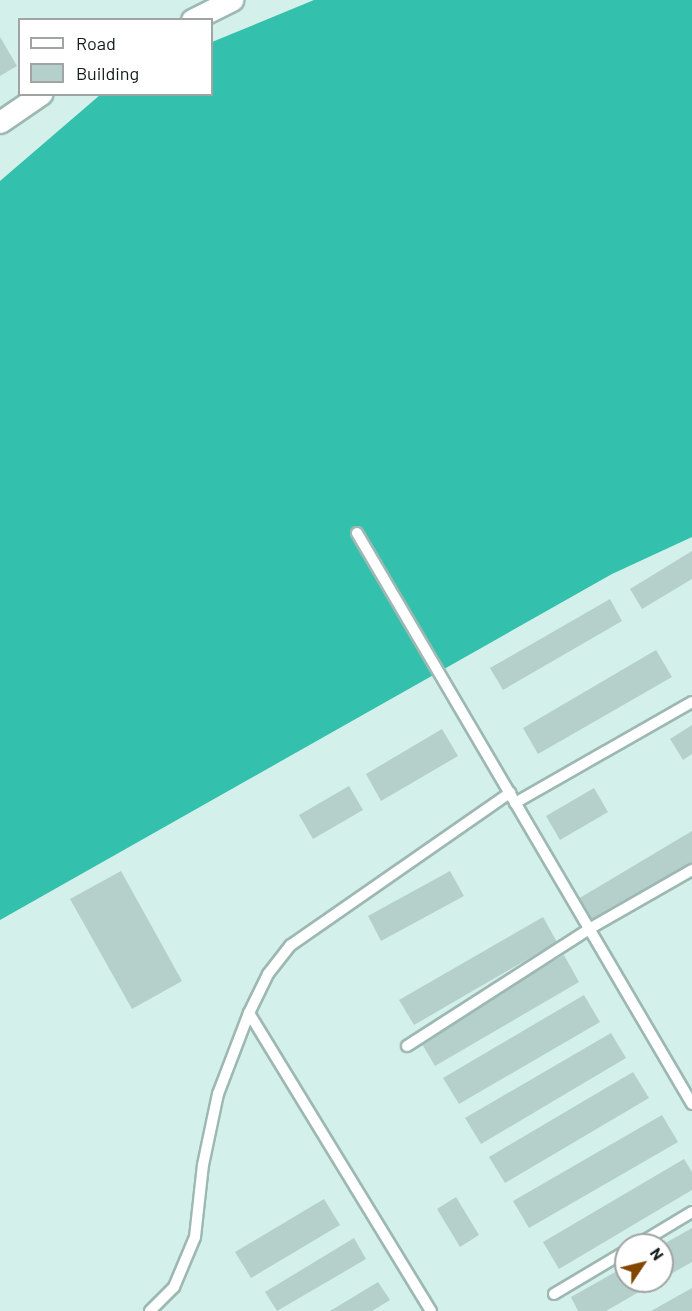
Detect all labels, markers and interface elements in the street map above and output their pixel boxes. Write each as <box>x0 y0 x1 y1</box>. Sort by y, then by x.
legend <box>18 18 213 96</box>
text: Road <box>76 32 116 54</box>
text: Building <box>76 62 139 84</box>
north arrow <box>614 1233 674 1293</box>
text: N <box>647 1244 668 1263</box>

